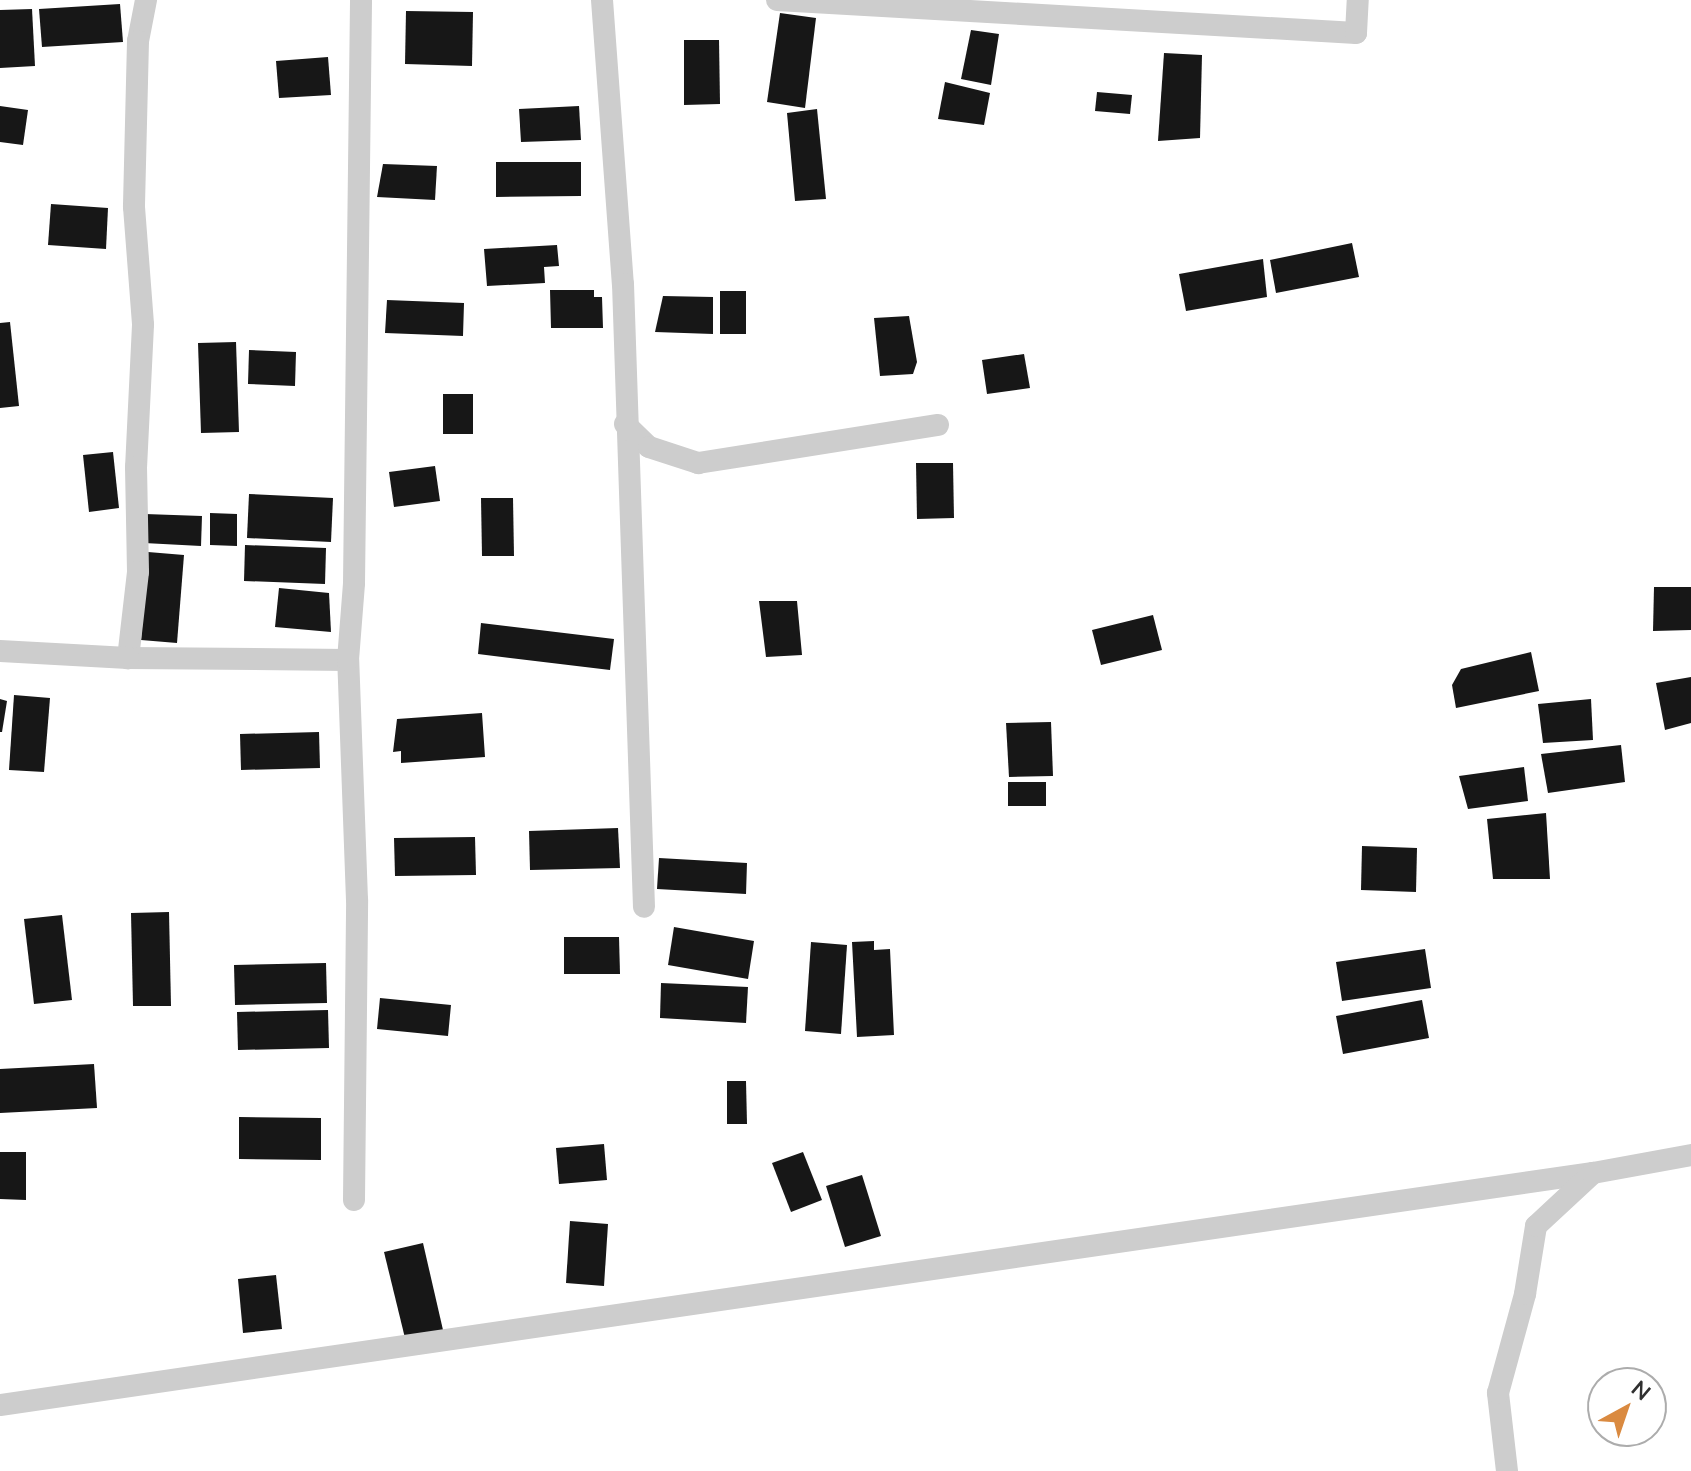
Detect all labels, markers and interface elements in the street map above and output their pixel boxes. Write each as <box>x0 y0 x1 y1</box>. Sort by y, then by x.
north arrow <box>1587 1367 1667 1447</box>
text: N <box>1626 1374 1657 1406</box>

